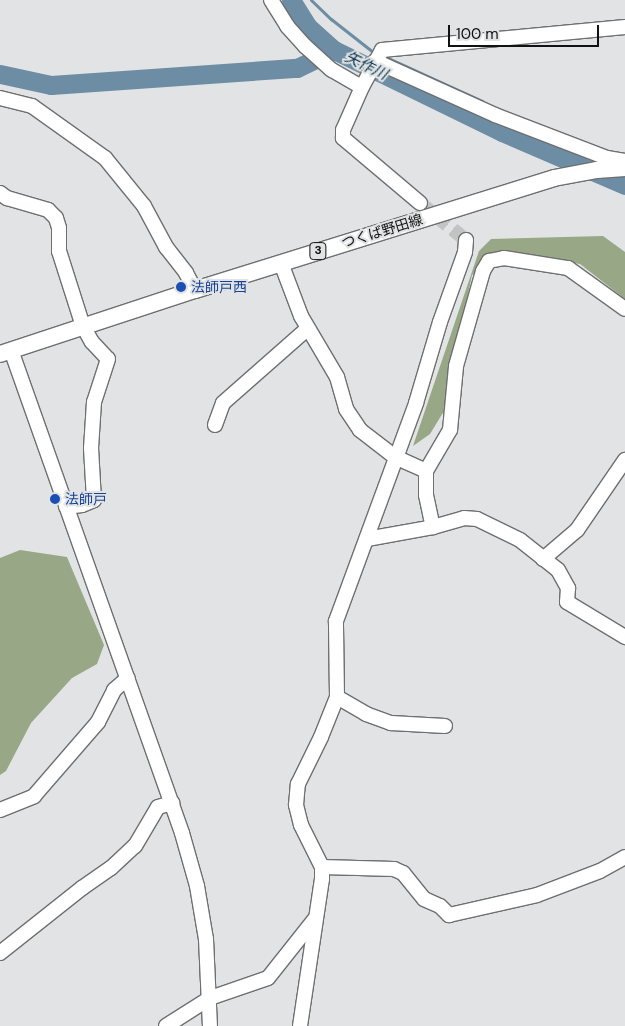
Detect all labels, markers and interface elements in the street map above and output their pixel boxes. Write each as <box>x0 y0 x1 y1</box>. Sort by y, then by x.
scale bar <box>450 15 601 47</box>
text: 100 m <box>456 24 499 44</box>
water label: 矢作川 <box>342 48 390 84</box>
street label: つくば野田線 <box>339 211 425 251</box>
road number: 3 <box>309 242 327 260</box>
place label: 法師戸西 <box>191 279 247 295</box>
marker: 法師戸西 <box>175 281 187 293</box>
place label: 法師戸 <box>65 491 107 507</box>
marker: 法師戸 <box>49 493 61 505</box>

